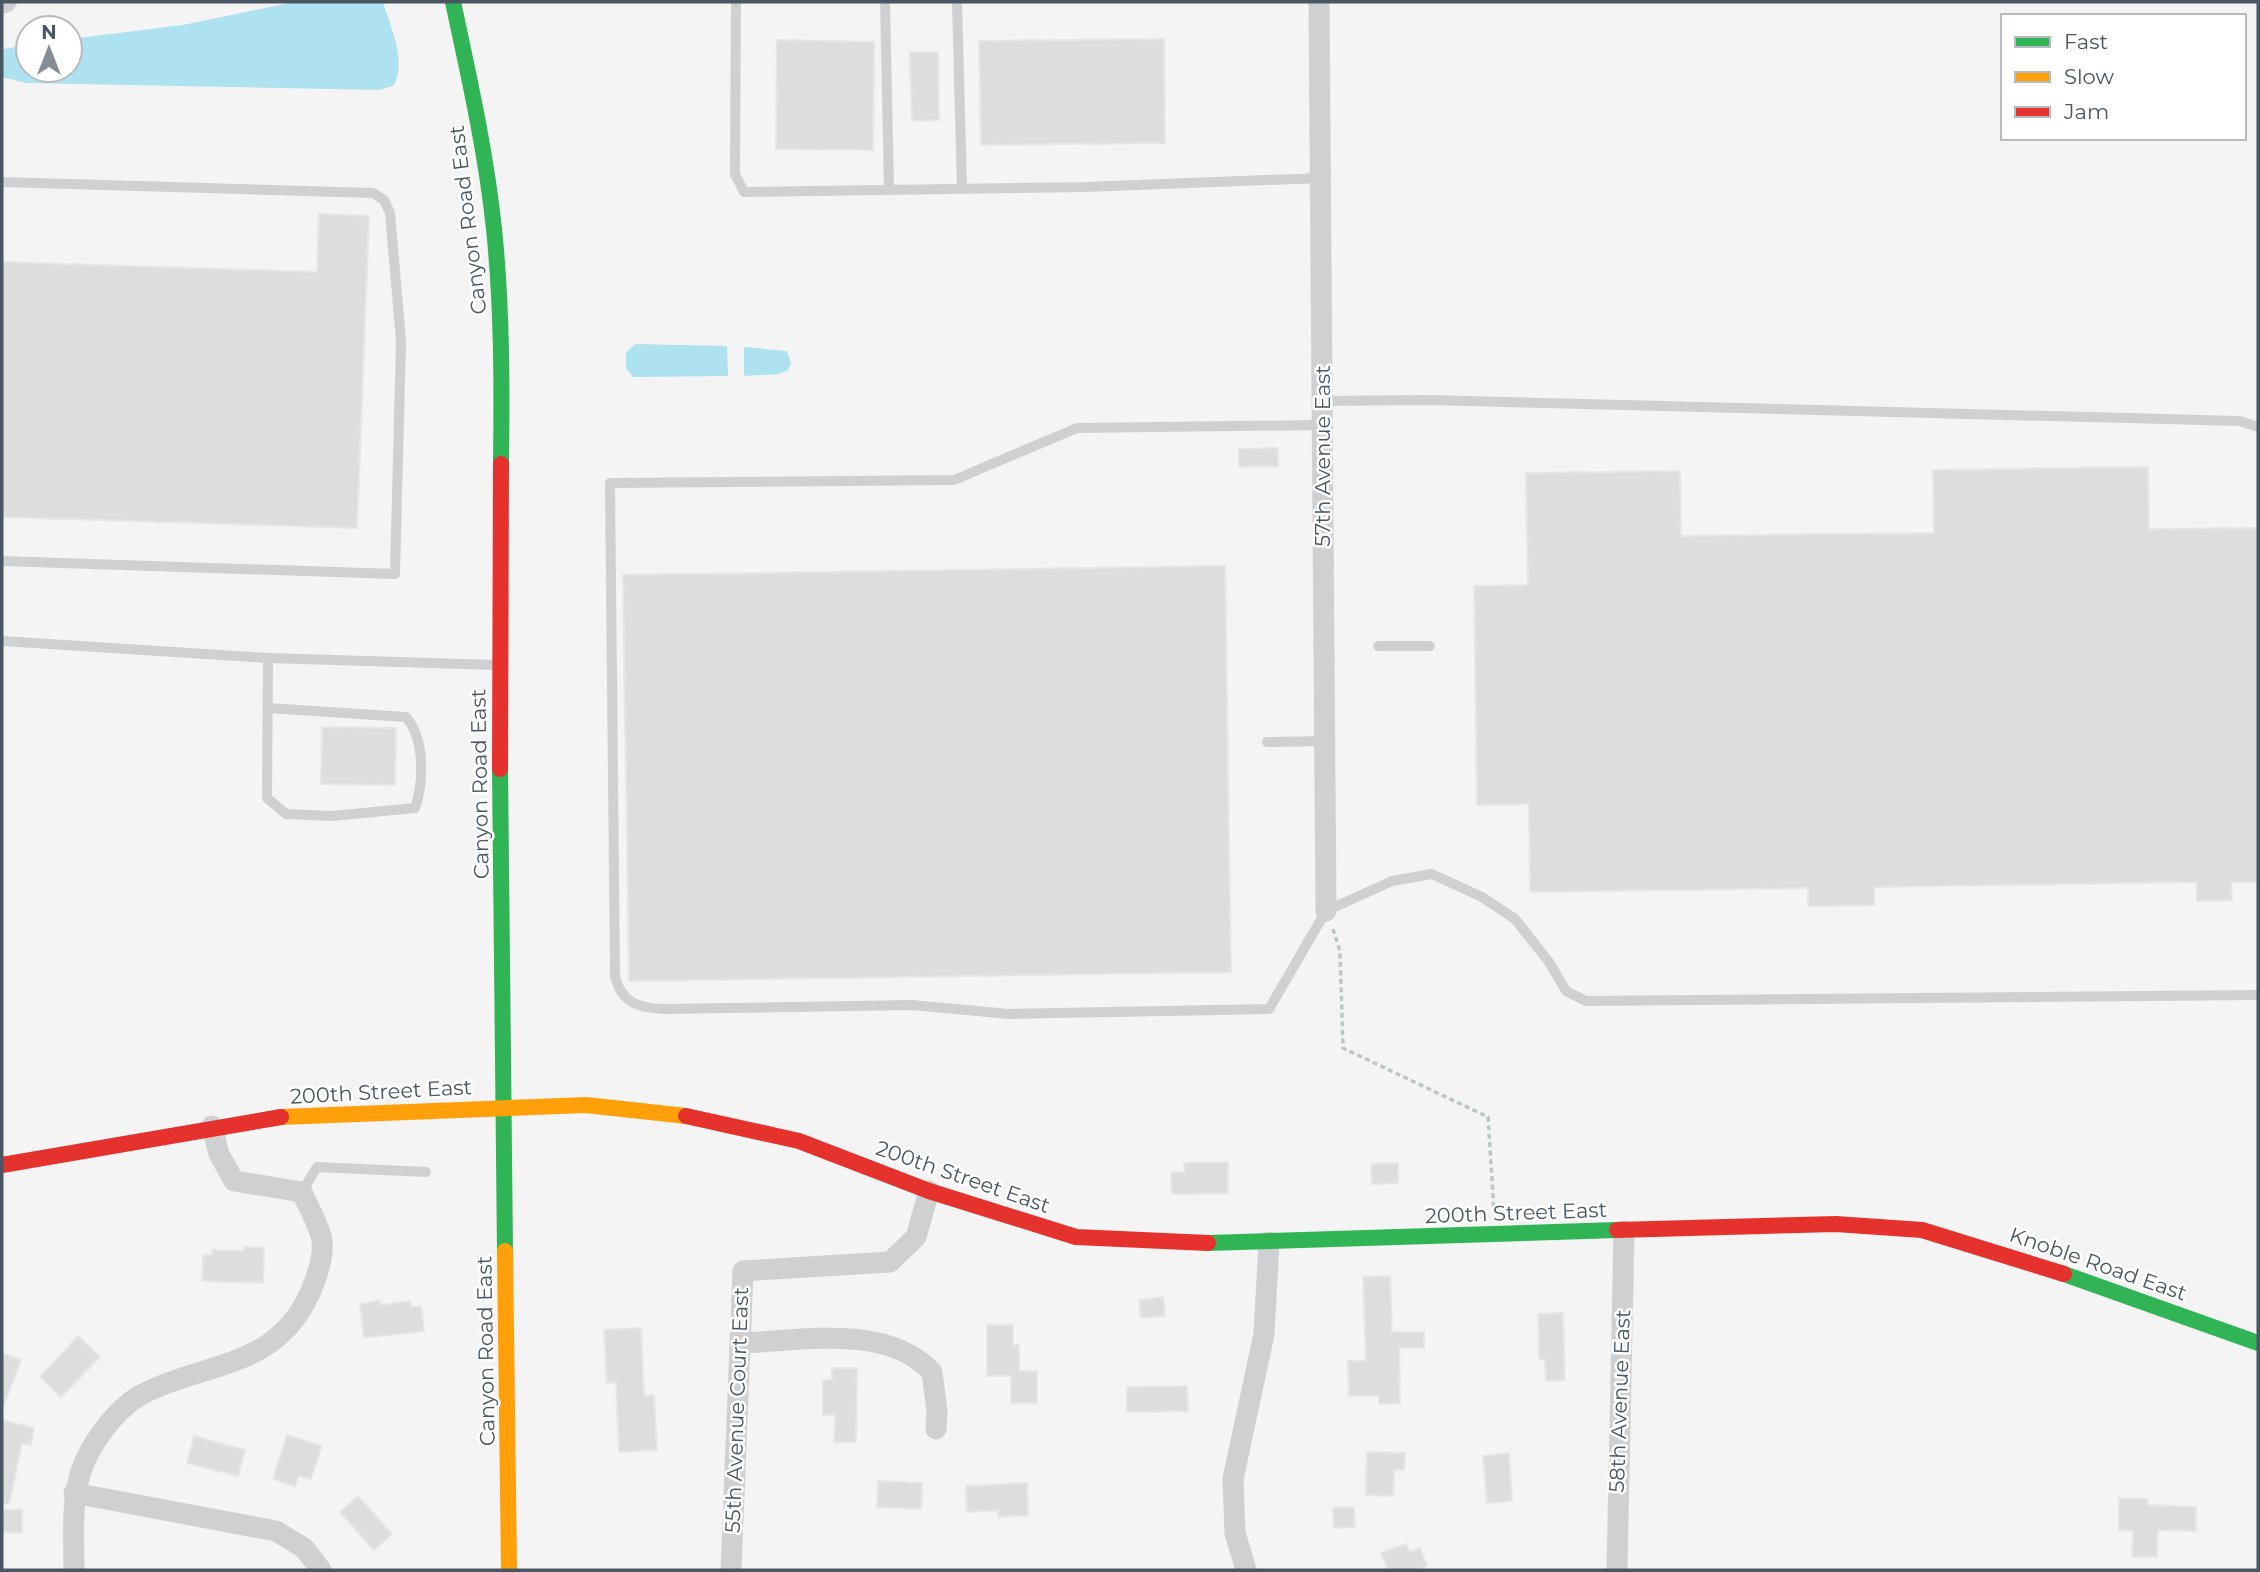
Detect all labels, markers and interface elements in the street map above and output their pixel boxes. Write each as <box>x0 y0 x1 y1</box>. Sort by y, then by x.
north arrow <box>14 14 84 84</box>
legend <box>2001 14 2246 140</box>
text: N <box>41 21 57 44</box>
text: Fast <box>2064 29 2108 54</box>
text: Slow <box>2064 64 2114 89</box>
text: Jam <box>2063 99 2109 124</box>
street label: Canyon Road East <box>444 124 492 316</box>
street label: 57th Avenue East <box>1310 365 1335 547</box>
street label: Canyon Road East <box>465 689 494 879</box>
street label: 200th Street East <box>289 1074 473 1109</box>
street label: 200th Street East <box>873 1135 1053 1218</box>
street label: 200th Street East <box>1425 1197 1607 1228</box>
street label: Knoble Road East <box>2006 1221 2190 1306</box>
street label: Canyon Road East <box>471 1256 500 1446</box>
street label: 55th Avenue Court East <box>720 1287 753 1533</box>
street label: 58th Avenue East <box>1604 1309 1635 1493</box>

